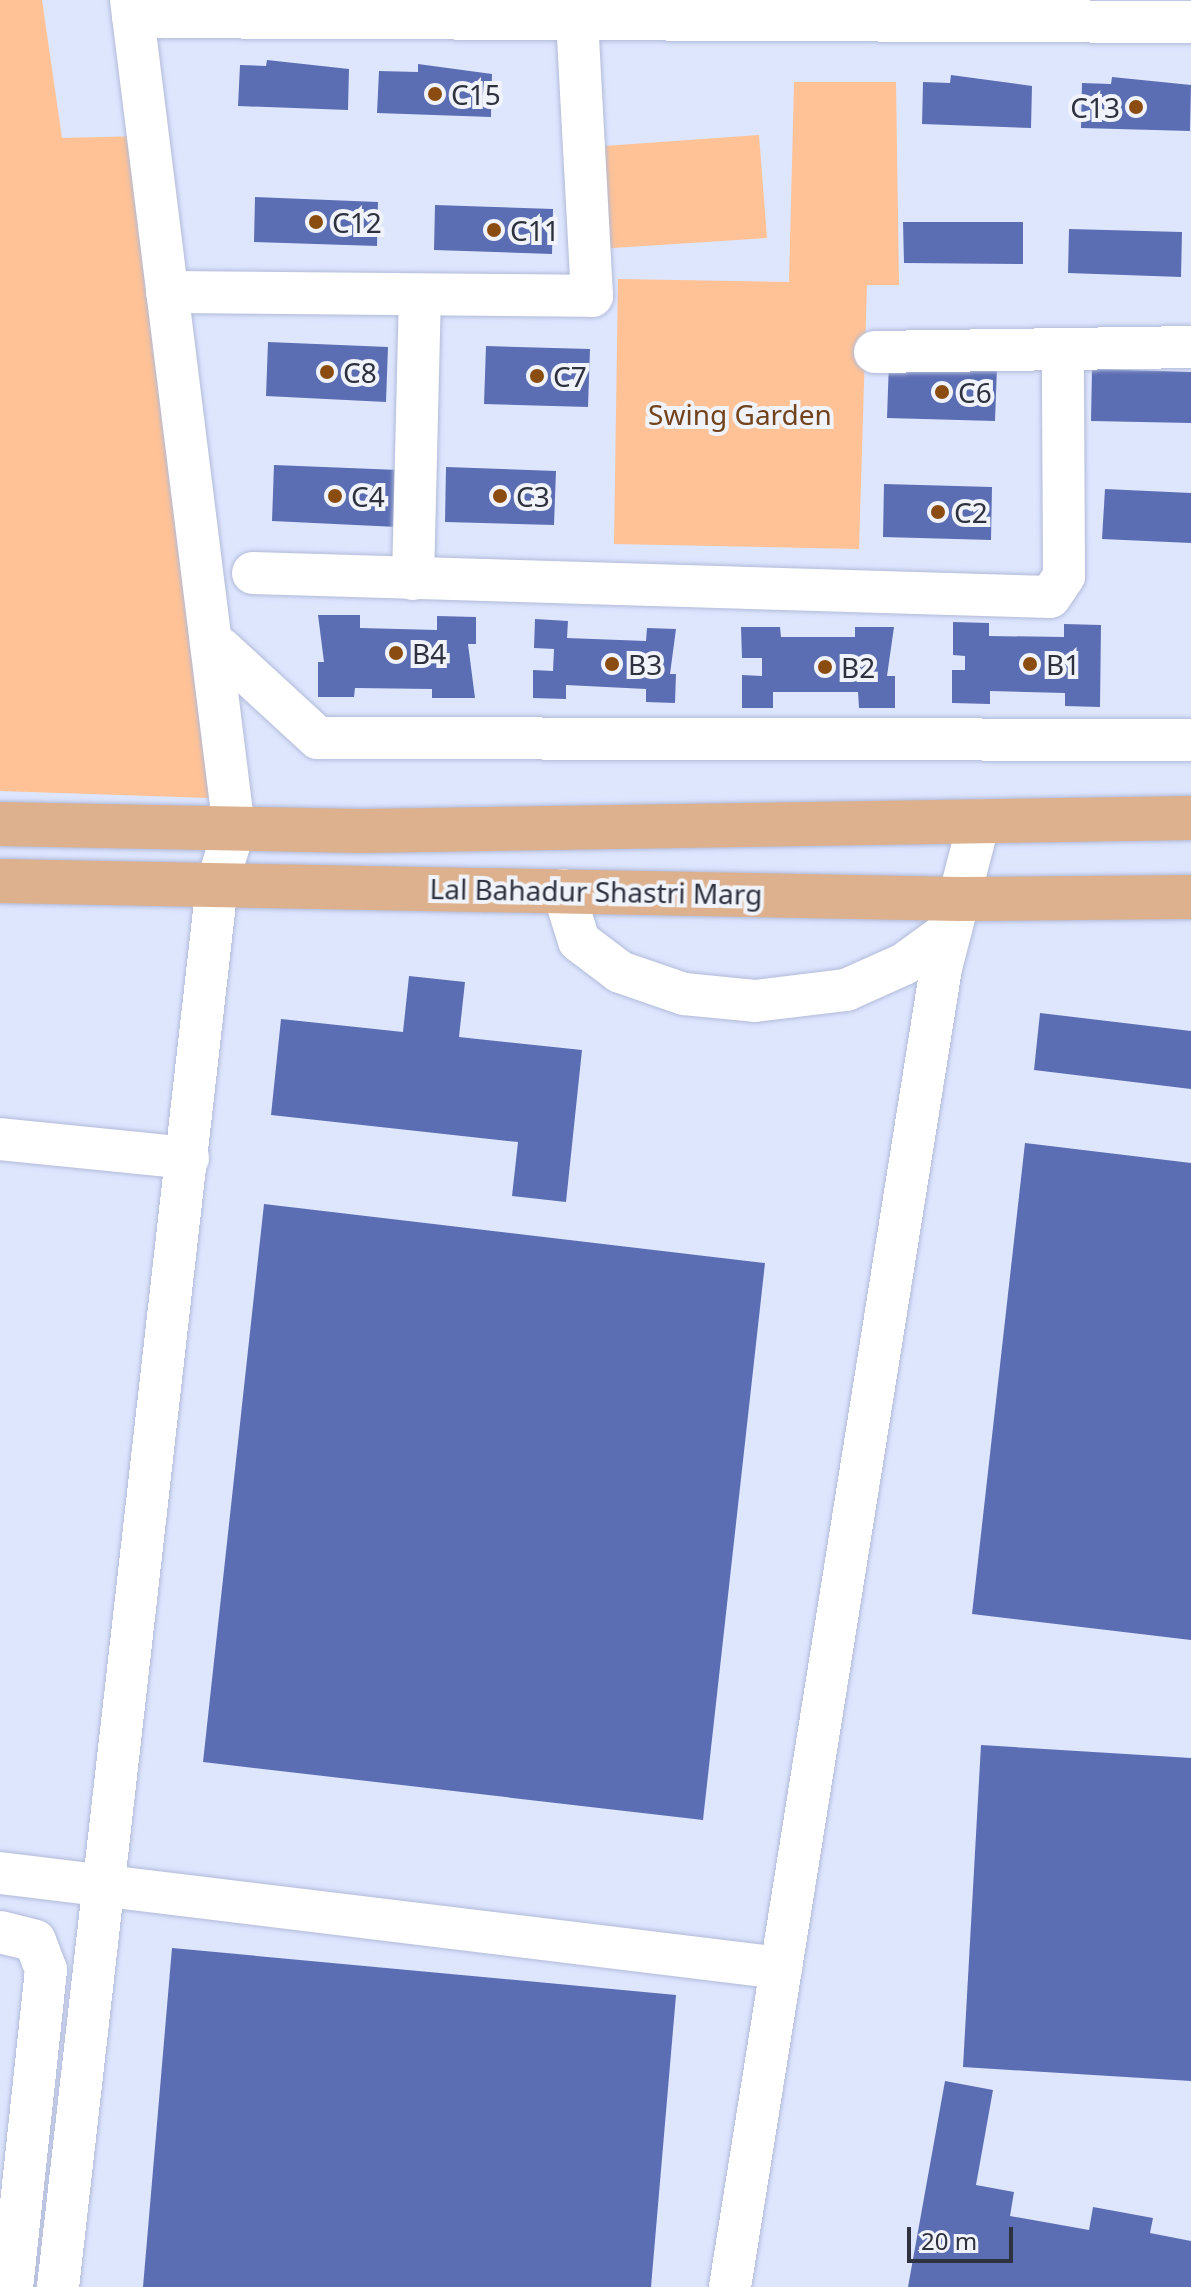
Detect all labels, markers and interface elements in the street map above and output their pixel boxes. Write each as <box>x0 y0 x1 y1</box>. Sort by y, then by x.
place label: C15 <box>451 77 501 111</box>
marker: C15 <box>426 85 444 103</box>
place label: C13 <box>1070 90 1120 124</box>
marker: C13 <box>1127 98 1145 116</box>
place label: C12 <box>332 205 382 239</box>
marker: C12 <box>307 213 325 231</box>
place label: C11 <box>510 213 560 247</box>
marker: C11 <box>485 221 503 239</box>
place label: C8 <box>343 355 377 389</box>
place label: C7 <box>553 359 587 393</box>
marker: C8 <box>318 363 336 381</box>
marker: C7 <box>528 367 546 385</box>
place label: C6 <box>958 375 992 409</box>
marker: C6 <box>933 383 951 401</box>
park label: Swing Garden <box>648 397 832 431</box>
place label: C4 <box>351 479 385 513</box>
place label: C3 <box>516 479 550 513</box>
marker: C4 <box>326 487 344 505</box>
marker: C3 <box>491 487 509 505</box>
place label: C2 <box>954 495 988 529</box>
marker: C2 <box>929 503 947 521</box>
place label: B4 <box>412 636 446 670</box>
marker: B4 <box>387 644 405 662</box>
place label: B3 <box>628 647 662 681</box>
place label: B1 <box>1046 647 1080 681</box>
place label: B2 <box>841 650 875 684</box>
marker: B3 <box>603 655 621 673</box>
marker: B1 <box>1021 655 1039 673</box>
marker: B2 <box>816 658 834 676</box>
street label: Lal Bahadur Shastri Marg <box>429 871 763 911</box>
scale bar <box>911 2211 1017 2261</box>
text: 20 m <box>921 2224 977 2257</box>

